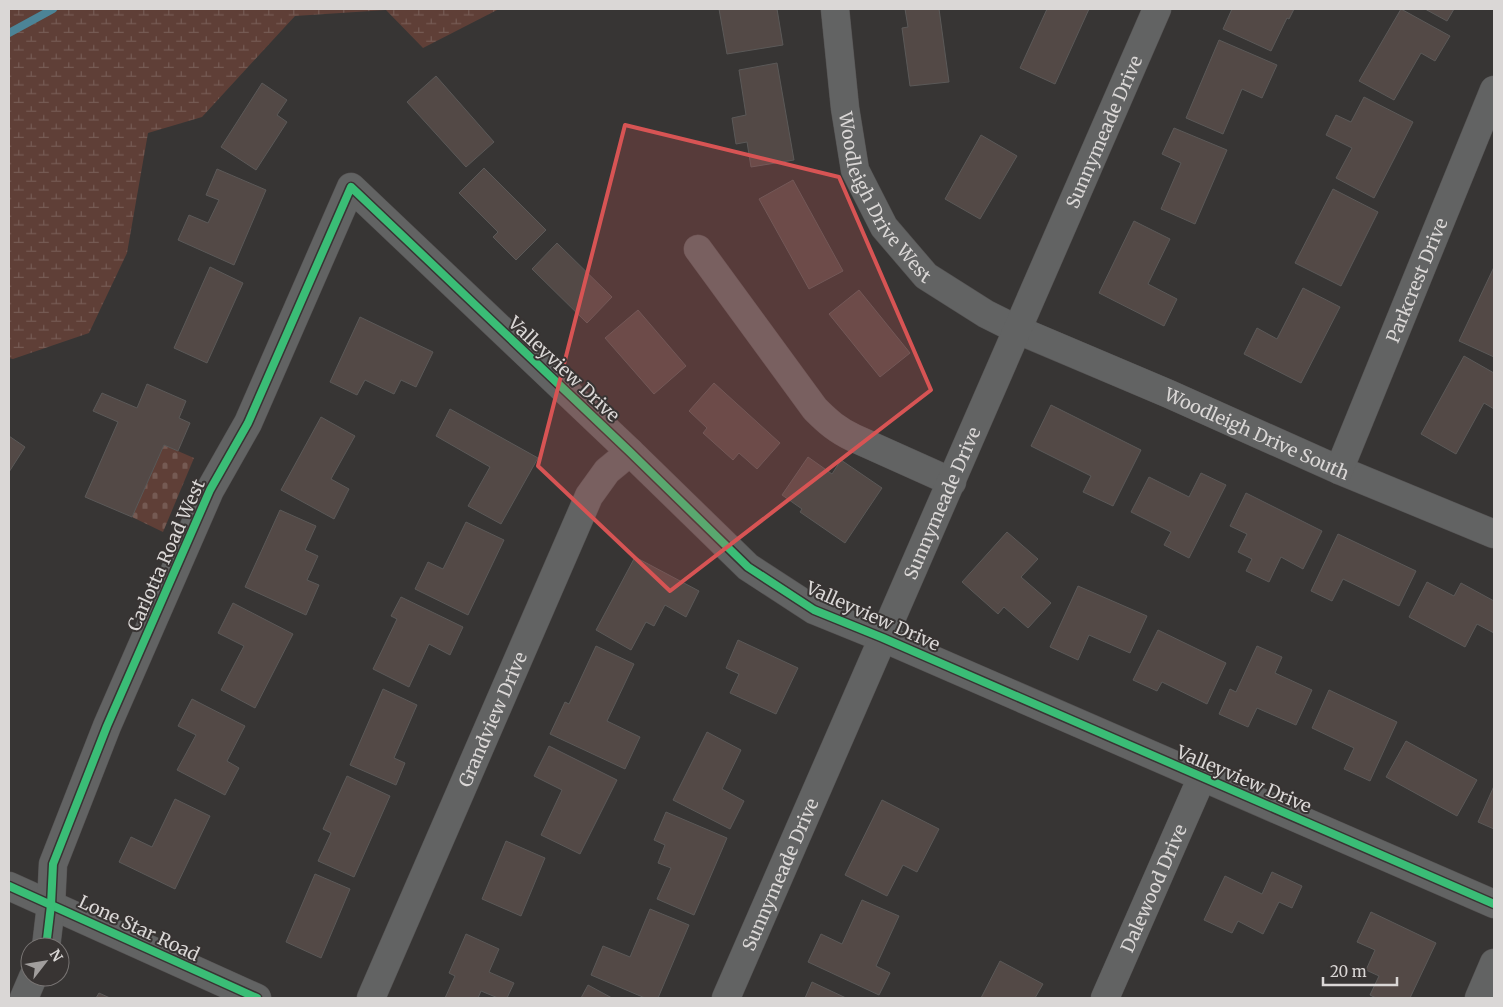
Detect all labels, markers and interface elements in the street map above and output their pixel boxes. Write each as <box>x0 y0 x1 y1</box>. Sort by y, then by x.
street label: Sunnymeade Drive <box>1060 52 1147 212</box>
street label: Woodleigh Drive West <box>834 109 935 288</box>
street label: Parkcrest Drive <box>1381 214 1452 346</box>
street label: Valleyview Drive <box>503 311 625 427</box>
street label: Woodleigh Drive South <box>1160 382 1353 485</box>
street label: Sunnymeade Drive <box>898 423 985 583</box>
street label: Carlotta Road West <box>122 475 210 635</box>
street label: Valleyview Drive <box>802 576 944 656</box>
street label: Grandview Drive <box>453 648 532 790</box>
street label: Valleyview Drive <box>1172 740 1315 818</box>
street label: Sunnymeade Drive <box>737 794 823 954</box>
street label: Dalewood Drive <box>1115 821 1191 956</box>
street label: Lone Star Road <box>75 890 203 966</box>
north arrow <box>20 937 70 987</box>
text: N <box>46 946 67 965</box>
scale bar <box>1323 954 1397 986</box>
text: 20 m <box>1330 962 1367 981</box>

